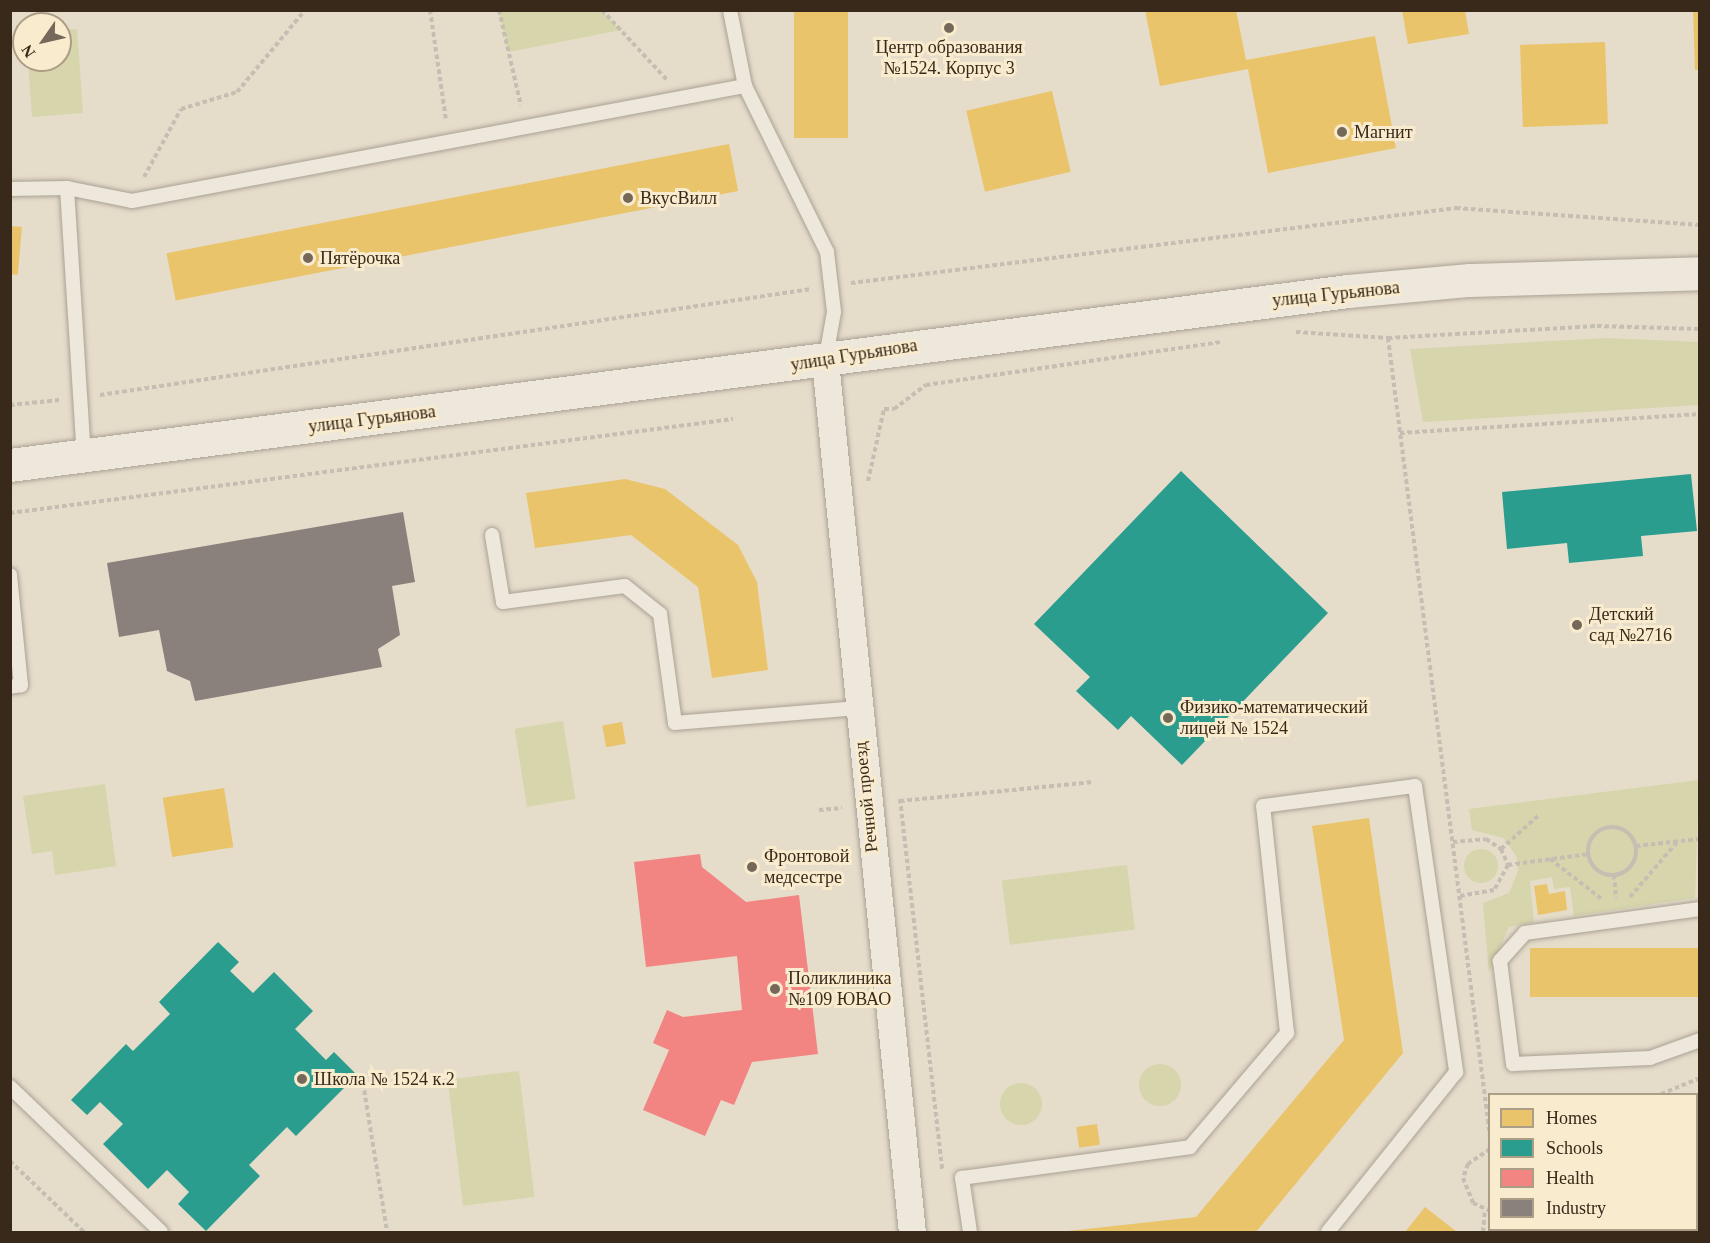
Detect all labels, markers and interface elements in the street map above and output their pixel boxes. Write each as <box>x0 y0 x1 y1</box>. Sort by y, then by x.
north arrow <box>12 12 72 72</box>
marker: Центр образования №1524. Корпус 3 <box>942 21 956 35</box>
place label: Центр образования №1524. Корпус 3 <box>875 37 1023 80</box>
text: N <box>18 42 39 61</box>
place label: Магнит <box>1354 121 1413 143</box>
marker: Магнит <box>1335 125 1349 139</box>
place label: ВкусВилл <box>640 187 717 209</box>
marker: ВкусВилл <box>621 191 635 205</box>
place label: Пятёрочка <box>320 247 400 269</box>
marker: Пятёрочка <box>301 251 315 265</box>
street label: улица Гурьянова <box>1271 277 1401 311</box>
street label: улица Гурьянова <box>789 334 919 376</box>
street label: улица Гурьянова <box>307 400 437 438</box>
place label: Детский сад №2716 <box>1589 604 1672 646</box>
marker: Детский сад №2716 <box>1570 618 1584 632</box>
place label: Физико-математический лицей № 1524 <box>1180 697 1368 740</box>
marker: Физико-математический лицей № 1524 <box>1161 711 1175 725</box>
street label: Речной проезд <box>849 741 883 853</box>
place label: Фронтовой медсестре <box>764 846 849 888</box>
marker: Фронтовой медсестре <box>745 860 759 874</box>
place label: Поликлиника №109 ЮВАО <box>788 968 891 1010</box>
marker: Поликлиника №109 ЮВАО <box>766 980 784 998</box>
place label: Школа № 1524 к.2 <box>314 1068 455 1090</box>
marker: Школа № 1524 к.2 <box>295 1072 309 1086</box>
legend <box>1488 1093 1698 1231</box>
text: Homes <box>1546 1108 1597 1128</box>
text: Schools <box>1546 1138 1603 1158</box>
text: Health <box>1546 1168 1594 1188</box>
text: Industry <box>1546 1198 1606 1218</box>

